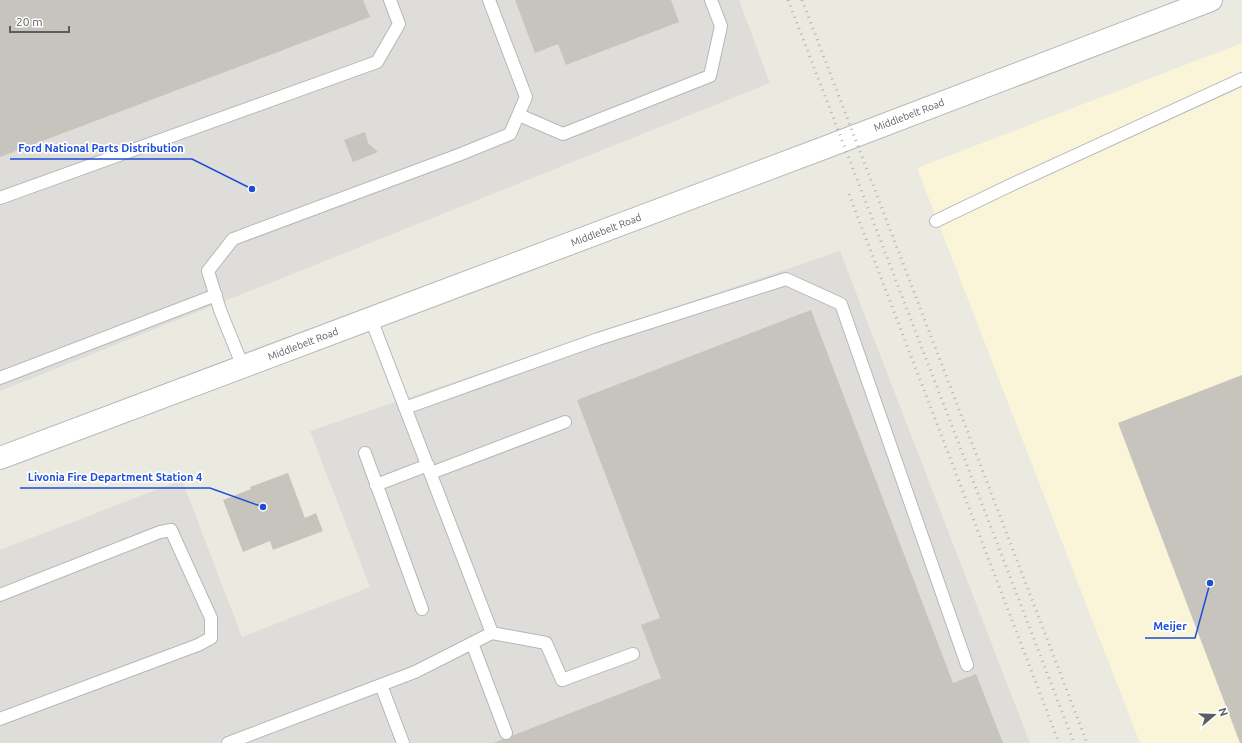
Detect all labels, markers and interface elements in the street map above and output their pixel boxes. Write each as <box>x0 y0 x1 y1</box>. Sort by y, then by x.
scale bar <box>10 8 69 34</box>
text: 20 m <box>16 15 43 28</box>
street label: Middlebelt Road <box>872 97 946 133</box>
callout: Ford National Parts Distribution <box>10 136 192 159</box>
text: Ford National Parts Distribution <box>18 142 184 154</box>
street label: Middlebelt Road <box>569 212 643 248</box>
street label: Middlebelt Road <box>266 326 340 362</box>
callout: Livonia Fire Department Station 4 <box>20 465 210 488</box>
text: Livonia Fire Department Station 4 <box>28 471 202 483</box>
callout: Meijer <box>1145 615 1195 638</box>
text: Meijer <box>1153 620 1187 632</box>
north arrow <box>1194 695 1234 735</box>
text: N <box>1216 706 1230 718</box>

